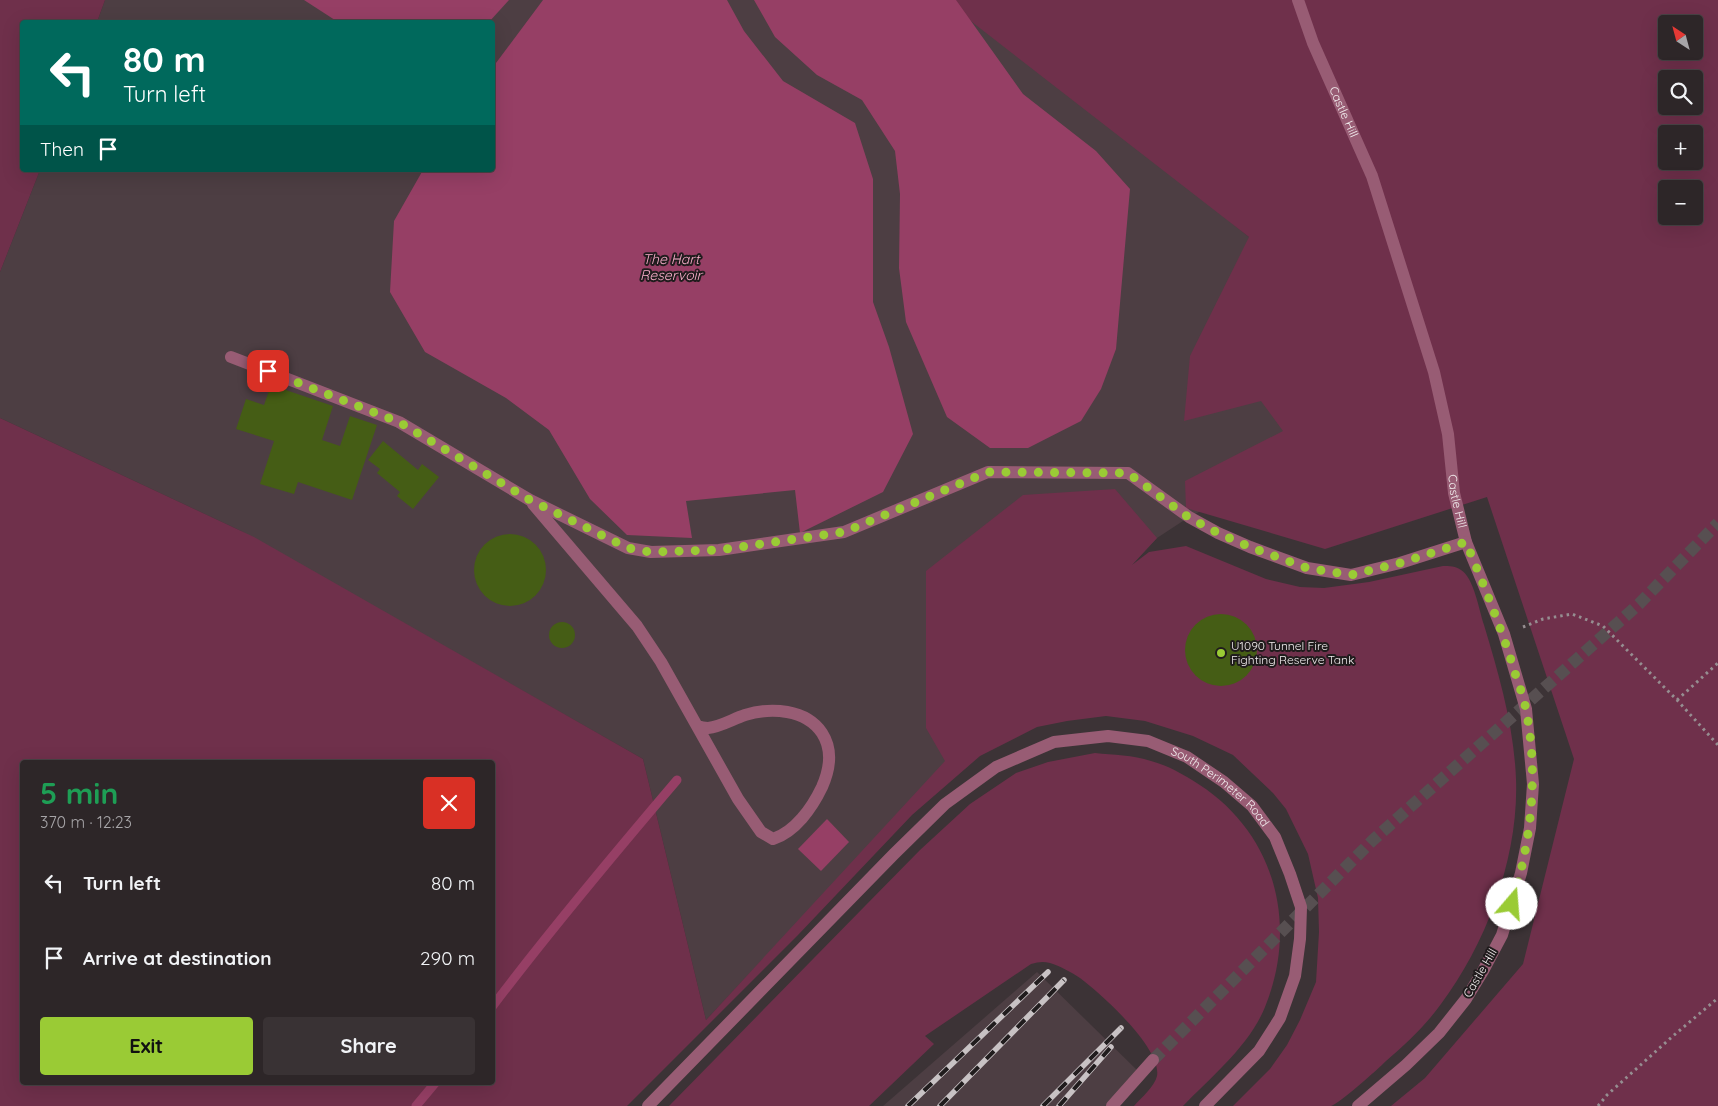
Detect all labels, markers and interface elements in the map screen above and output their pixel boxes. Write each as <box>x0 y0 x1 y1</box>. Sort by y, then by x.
north arrow <box>1658 15 1702 60</box>
map controls <box>1658 15 1703 225</box>
text: 80 m <box>123 37 206 81</box>
icon: left <box>40 40 105 105</box>
button: search <box>1658 70 1703 115</box>
text: Turn left <box>123 80 206 108</box>
street label: Castle Hill <box>1326 84 1362 140</box>
button: + <box>1658 125 1703 170</box>
icon: arrive <box>94 135 122 163</box>
text: Then <box>40 137 84 161</box>
button: − <box>1658 180 1703 225</box>
water label: The Hart Reservoir <box>640 250 704 284</box>
pin <box>247 350 289 392</box>
icon: arrive <box>254 357 282 385</box>
street label: Castle Hill <box>1445 474 1470 529</box>
place label: U1090 Tunnel Fire Fighting Reserve Tank <box>1231 638 1354 667</box>
marker: U1090 Tunnel Fire Fighting Reserve Tank <box>1215 647 1227 659</box>
street label: South Perimeter Road <box>1169 743 1273 829</box>
text: 5 min <box>40 774 118 812</box>
button: close <box>423 777 475 829</box>
text: 370 m · 12:23 <box>40 812 132 832</box>
icon: left <box>40 869 68 897</box>
text: Turn left <box>83 871 161 895</box>
text: 80 m <box>431 871 475 895</box>
position arrow <box>1485 877 1537 929</box>
icon: arrive <box>40 944 68 972</box>
text: Arrive at destination <box>83 946 272 970</box>
text: 290 m <box>420 946 475 970</box>
street label: Castle Hill <box>1460 946 1500 1000</box>
button: Exit <box>40 1017 253 1075</box>
button: Share <box>263 1017 475 1075</box>

